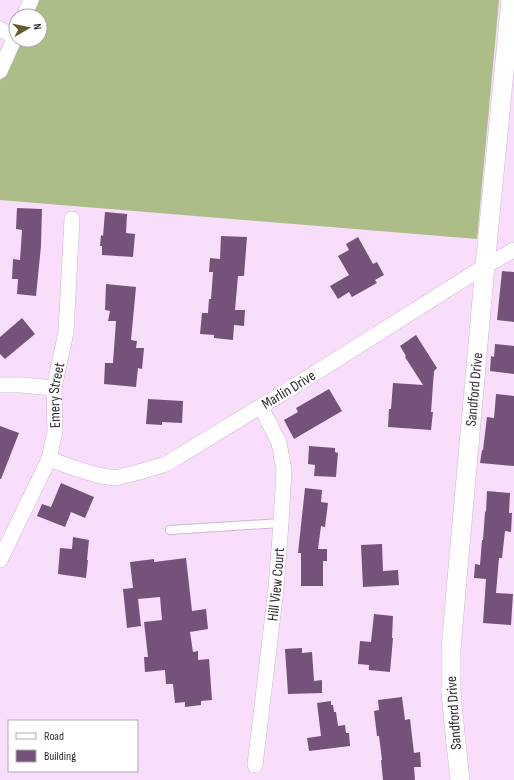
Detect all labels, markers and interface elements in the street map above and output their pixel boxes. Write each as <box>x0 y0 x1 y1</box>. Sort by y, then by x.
north arrow <box>8 8 48 48</box>
text: N <box>31 23 44 31</box>
street label: Sandford Drive <box>461 352 487 427</box>
street label: Emery Street <box>44 360 69 428</box>
street label: Marlin Drive <box>258 366 319 413</box>
street label: Hill View Court <box>263 546 289 622</box>
street label: Sandford Drive <box>442 675 466 751</box>
legend <box>8 720 138 772</box>
text: Road <box>44 729 64 744</box>
text: Building <box>44 749 76 764</box>

